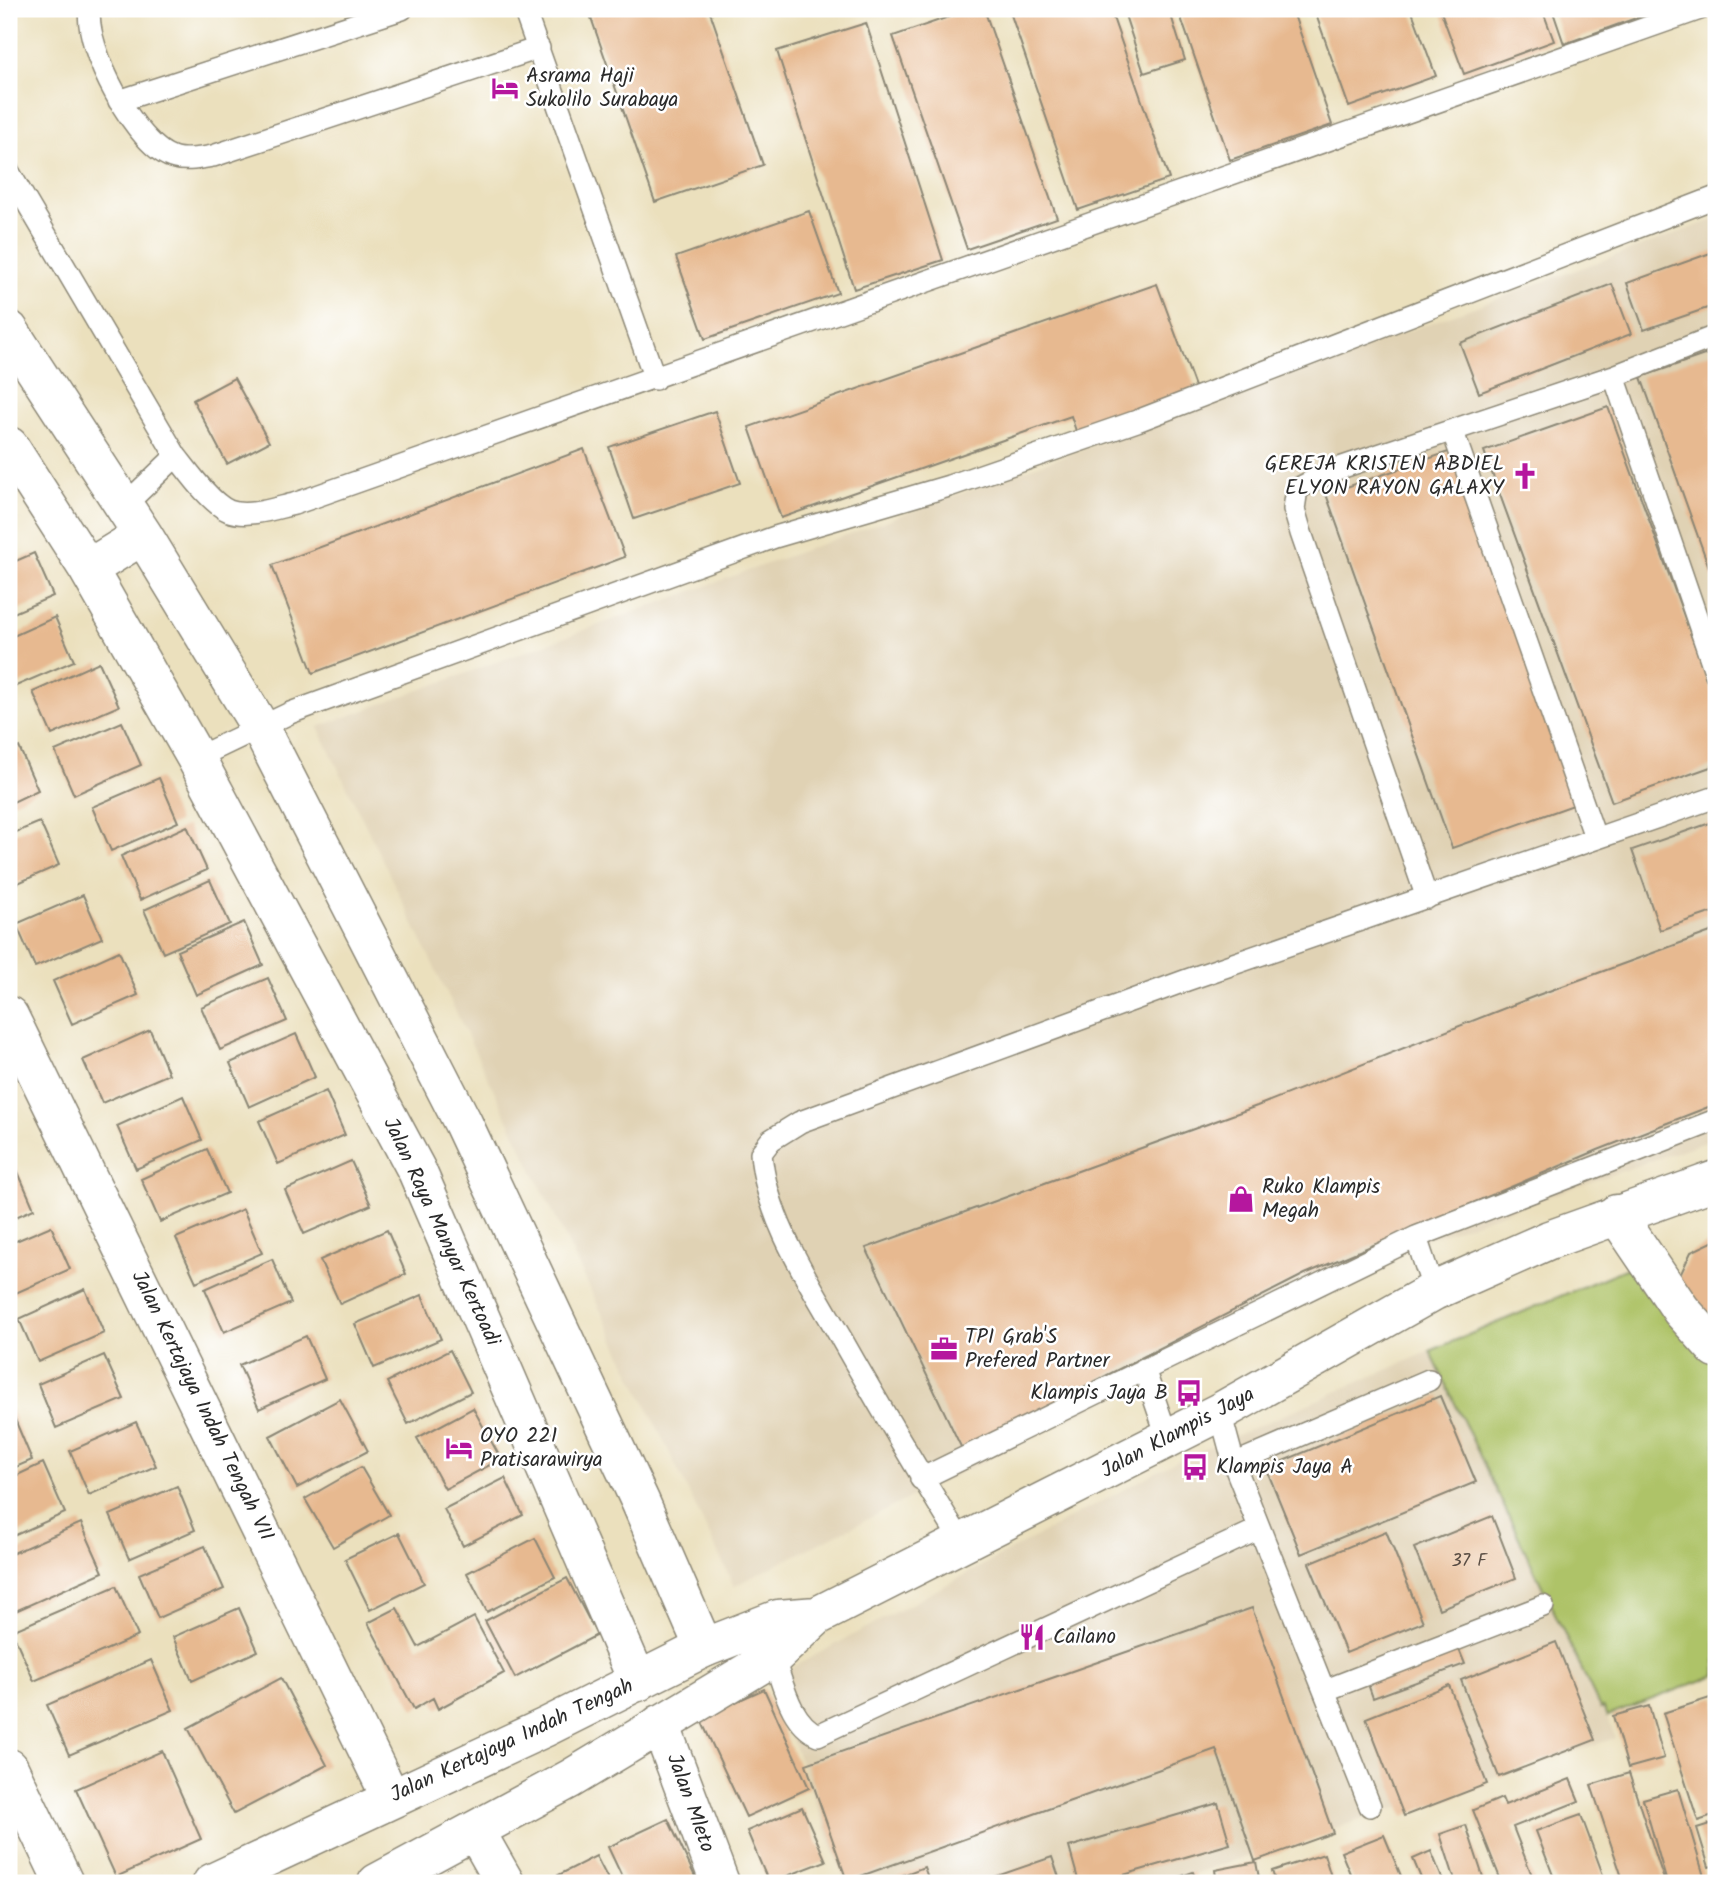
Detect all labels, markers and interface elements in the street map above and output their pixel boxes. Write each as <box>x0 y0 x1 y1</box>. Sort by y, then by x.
place label: Asrama Haji Sukolilo Surabaya <box>526 60 678 117</box>
hotel icon: Asrama Haji Sukolilo Surabaya <box>490 73 520 103</box>
place label: GEREJA KRISTEN ABDIEL ELYON RAYON GALAXY <box>1265 448 1505 505</box>
church icon: GEREJA KRISTEN ABDIEL ELYON RAYON GALAXY <box>1510 461 1540 491</box>
street label: Jalan Raya Manyar Kertoadi <box>373 1112 509 1353</box>
place label: Ruko Klampis Megah <box>1262 1171 1380 1228</box>
shop icon: Ruko Klampis Megah <box>1226 1184 1256 1214</box>
street label: Jalan Kertajaya Indah Tengah VII <box>122 1265 282 1547</box>
place label: TPI Grab'S Prefered Partner <box>965 1321 1110 1378</box>
office icon: TPI Grab'S Prefered Partner <box>929 1334 959 1364</box>
place label: Klampis Jaya B <box>1030 1377 1168 1410</box>
street label: Jalan Klampis Jaya <box>1095 1378 1261 1488</box>
bus stop icon: Klampis Jaya B <box>1174 1378 1204 1408</box>
place label: OYO 221 Pratisarawirya <box>480 1420 603 1477</box>
hotel icon: OYO 221 Pratisarawirya <box>444 1433 474 1463</box>
place label: Klampis Jaya A <box>1216 1451 1353 1484</box>
bus stop icon: Klampis Jaya A <box>1180 1452 1210 1482</box>
house number: 37 F <box>1451 1547 1488 1576</box>
place label: Cailano <box>1053 1621 1116 1654</box>
restaurant icon: Cailano <box>1017 1622 1047 1652</box>
street label: Jalan Kertajaya Indah Tengah <box>385 1670 639 1812</box>
street label: Jalan Mleto <box>657 1749 723 1857</box>

